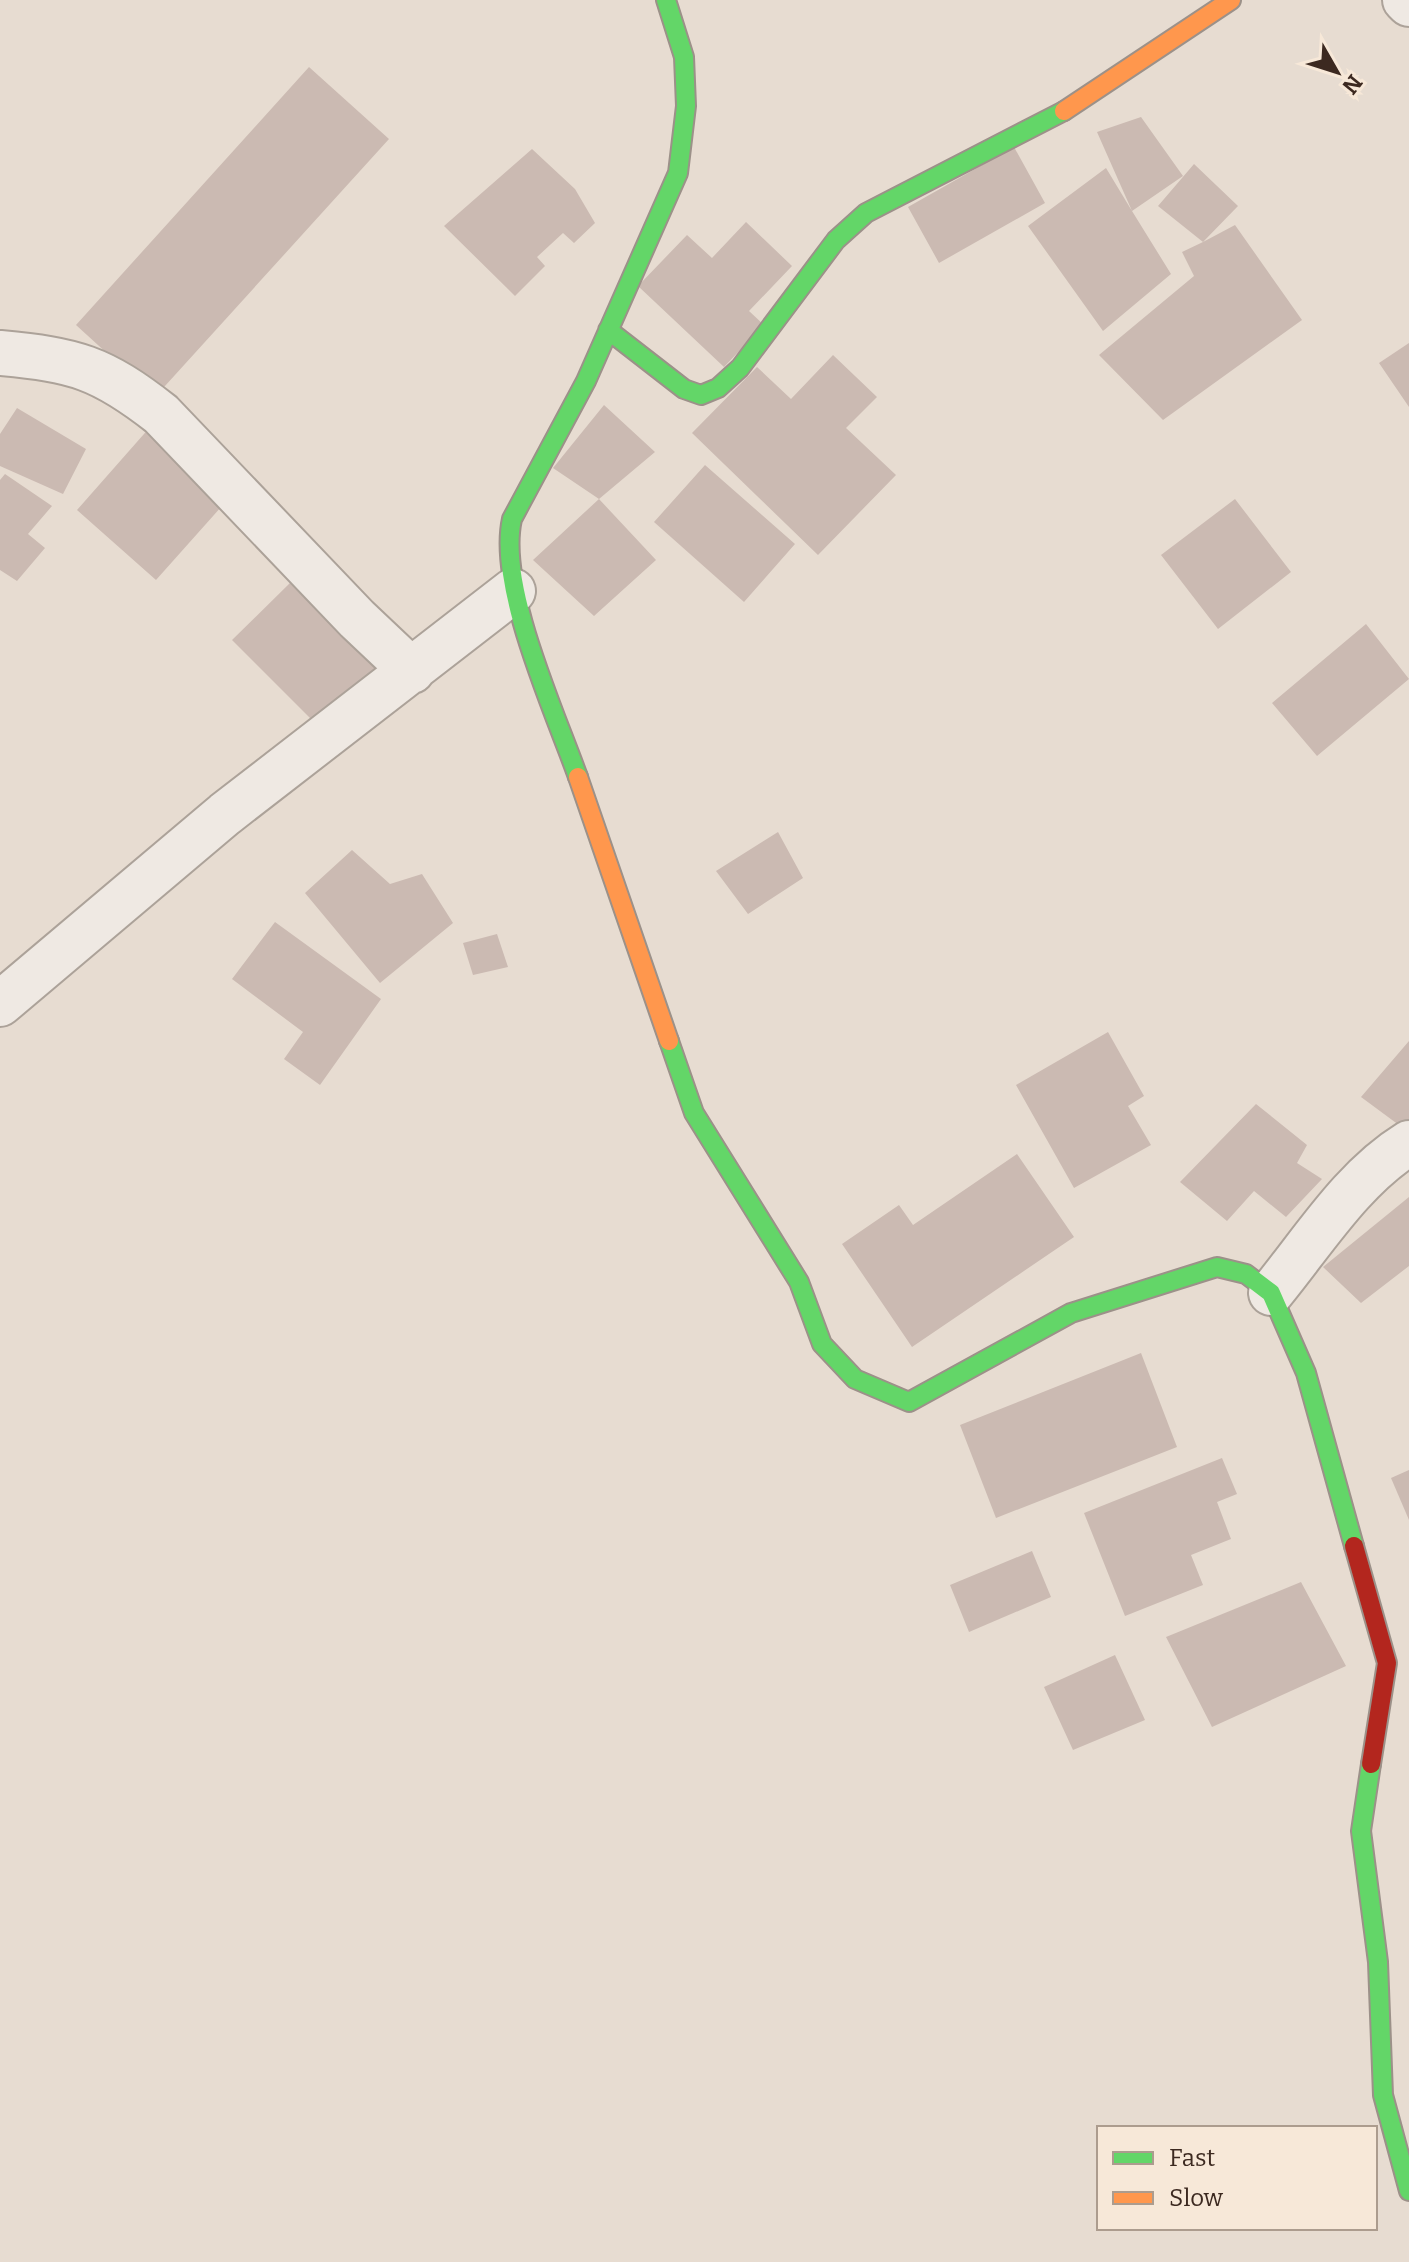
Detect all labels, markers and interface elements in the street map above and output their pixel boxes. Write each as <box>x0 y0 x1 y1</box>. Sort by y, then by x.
north arrow <box>1297 32 1377 112</box>
text: N <box>1336 69 1368 99</box>
legend <box>1097 2126 1377 2230</box>
text: Fast <box>1169 2144 1215 2172</box>
text: Slow <box>1169 2184 1224 2212</box>

